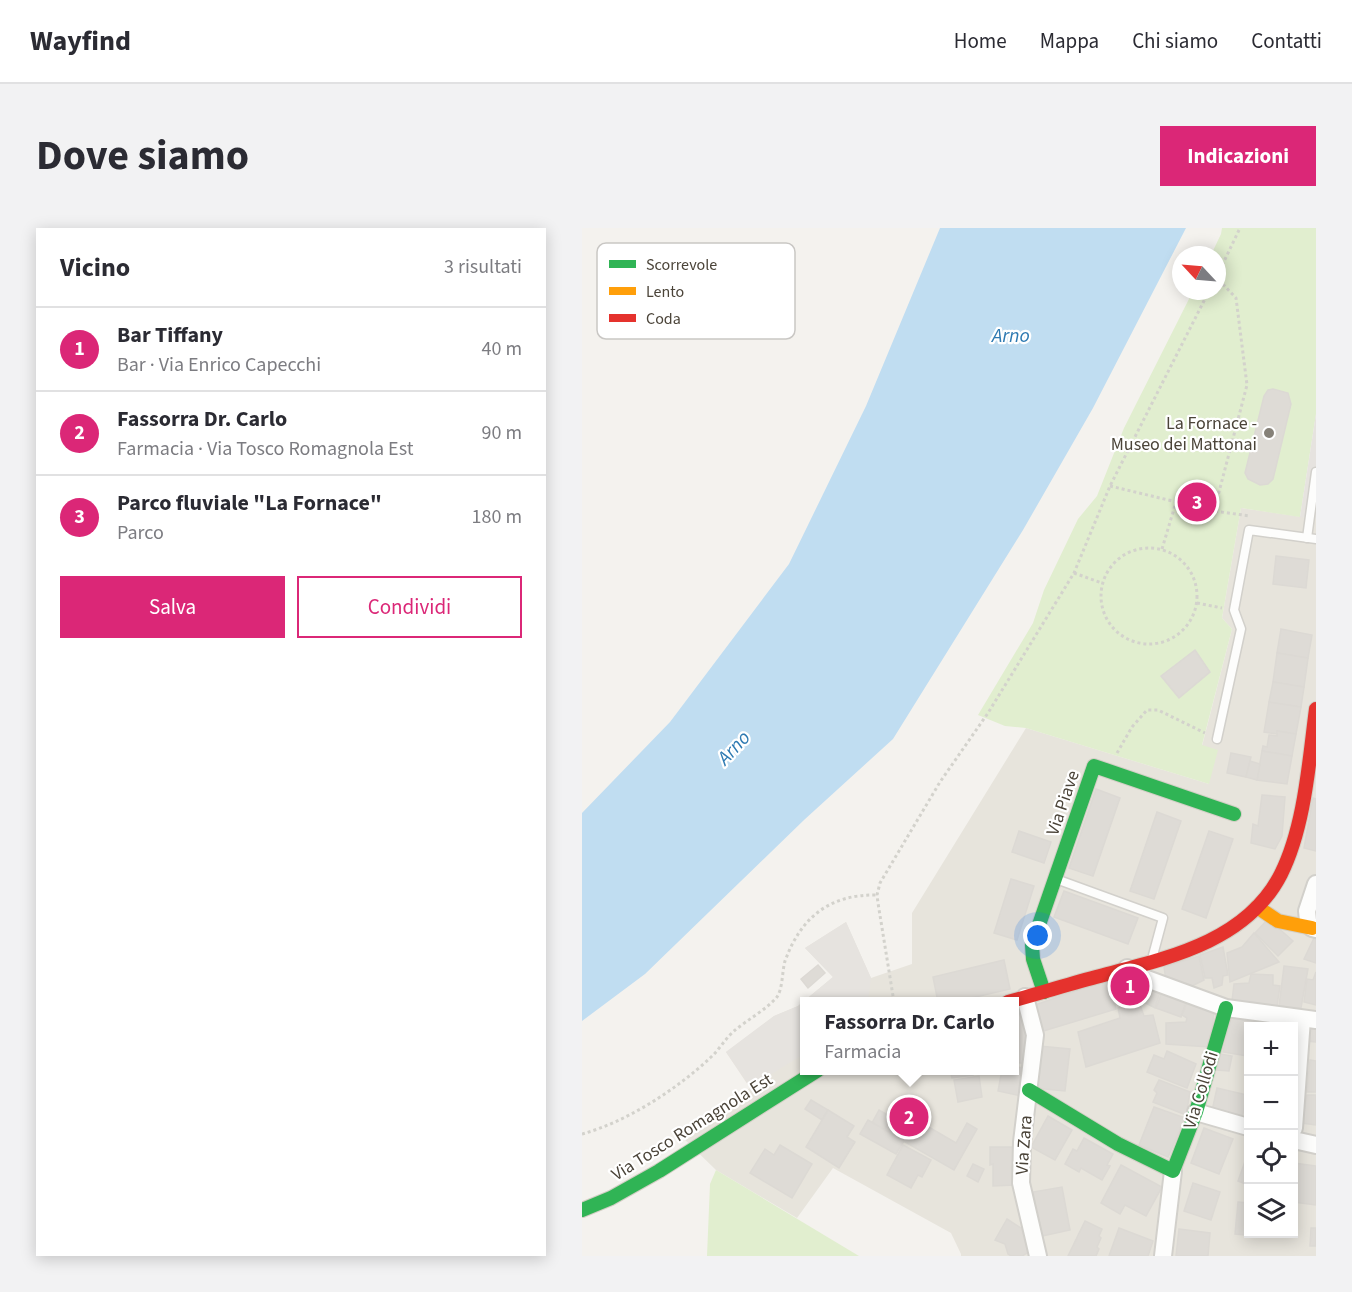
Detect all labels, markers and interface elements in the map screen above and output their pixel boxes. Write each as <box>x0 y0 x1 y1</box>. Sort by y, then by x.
text: Wayfind <box>30 21 131 61</box>
text: Home <box>954 26 1007 56</box>
text: Mappa <box>1040 26 1099 56</box>
text: Chi siamo <box>1132 26 1218 56</box>
text: Contatti <box>1251 26 1322 56</box>
text: Dove siamo <box>36 126 249 186</box>
button: Indicazioni <box>1160 126 1316 186</box>
legend <box>597 243 795 339</box>
north arrow <box>1172 246 1226 300</box>
text: Vicino <box>60 249 130 286</box>
text: 3 risultati <box>444 253 522 281</box>
text: Scorrevole <box>646 254 717 276</box>
text: Lento <box>646 281 684 303</box>
text: Coda <box>646 308 681 330</box>
text: Bar Tiffany <box>117 319 223 351</box>
water label: Arno <box>990 322 1030 350</box>
text: 1 <box>74 335 85 363</box>
text: 40 m <box>482 335 522 363</box>
text: Bar · Via Enrico Capecchi <box>117 351 321 379</box>
text: Fassorra Dr. Carlo <box>117 403 287 435</box>
place label: La Fornace - Museo dei Mattonai <box>1111 411 1257 457</box>
text: 2 <box>74 419 85 447</box>
text: 90 m <box>482 419 522 447</box>
marker: La Fornace - Museo dei Mattonai <box>1262 426 1276 440</box>
text: Farmacia · Via Tosco Romagnola Est <box>117 435 413 463</box>
pin: 3 <box>1178 480 1216 524</box>
text: Parco fluviale "La Fornace" <box>117 487 382 519</box>
text: 3 <box>74 503 85 531</box>
text: 180 m <box>472 503 522 531</box>
text: Parco <box>117 519 164 547</box>
button: Salva <box>60 576 285 638</box>
button: Condividi <box>297 576 522 638</box>
water label: Arno <box>709 725 757 773</box>
street label: Via Piave <box>1040 767 1086 839</box>
your location <box>1023 921 1052 950</box>
pin: 1 <box>1110 964 1150 1008</box>
popup <box>800 997 1019 1075</box>
text: Fassorra Dr. Carlo <box>824 1006 995 1038</box>
map controls <box>1244 1022 1298 1238</box>
button: + <box>1244 1022 1298 1076</box>
text: Farmacia <box>824 1038 901 1066</box>
street label: Via Collodi <box>1177 1048 1225 1132</box>
street label: Via Tosco Romagnola Est <box>607 1067 777 1187</box>
button: − <box>1244 1076 1298 1130</box>
pin: 2 <box>890 1094 928 1140</box>
street label: Via Zara <box>1009 1114 1039 1176</box>
button: locate <box>1244 1130 1298 1184</box>
button: layers <box>1244 1184 1298 1238</box>

